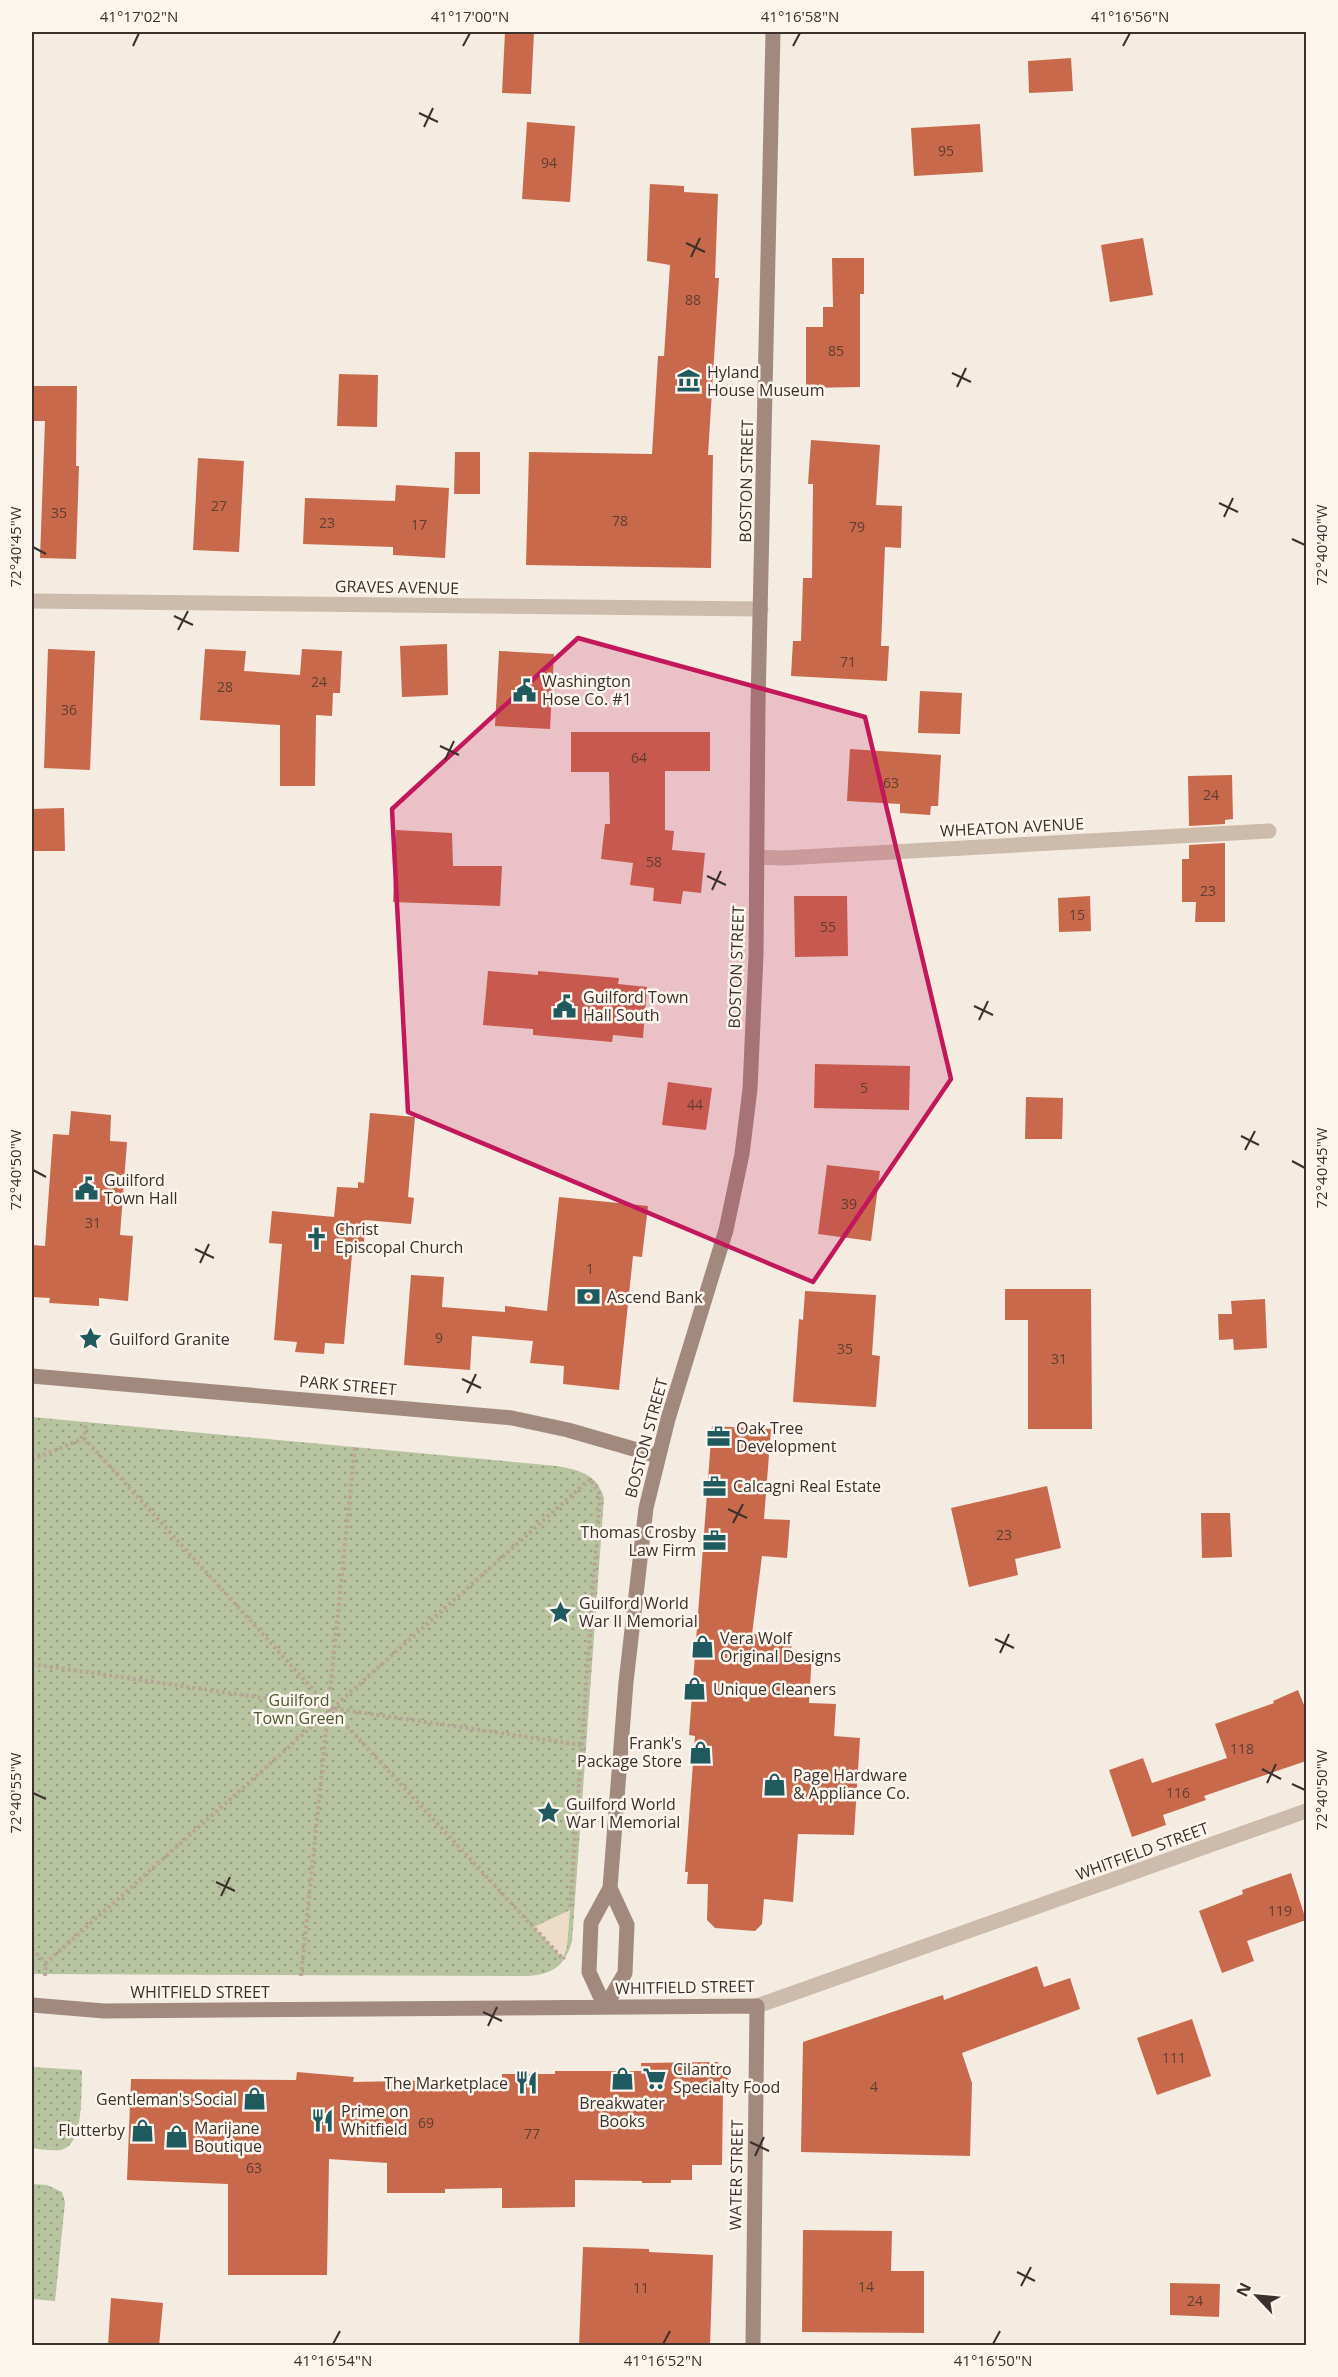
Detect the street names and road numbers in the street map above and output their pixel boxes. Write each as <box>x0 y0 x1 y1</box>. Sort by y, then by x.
street label: BOSTON STREET <box>734 419 758 543</box>
street label: GRAVES AVENUE <box>335 575 459 599</box>
street label: WHEATON AVENUE <box>939 812 1085 842</box>
street label: BOSTON STREET <box>723 905 749 1029</box>
street label: PARK STREET <box>298 1370 398 1400</box>
street label: BOSTON STREET <box>619 1376 673 1500</box>
street label: WHITFIELD STREET <box>1073 1817 1212 1885</box>
street label: WHITFIELD STREET <box>615 1975 755 1999</box>
street label: WHITFIELD STREET <box>130 1981 270 2003</box>
street label: WATER STREET <box>724 2119 748 2231</box>

